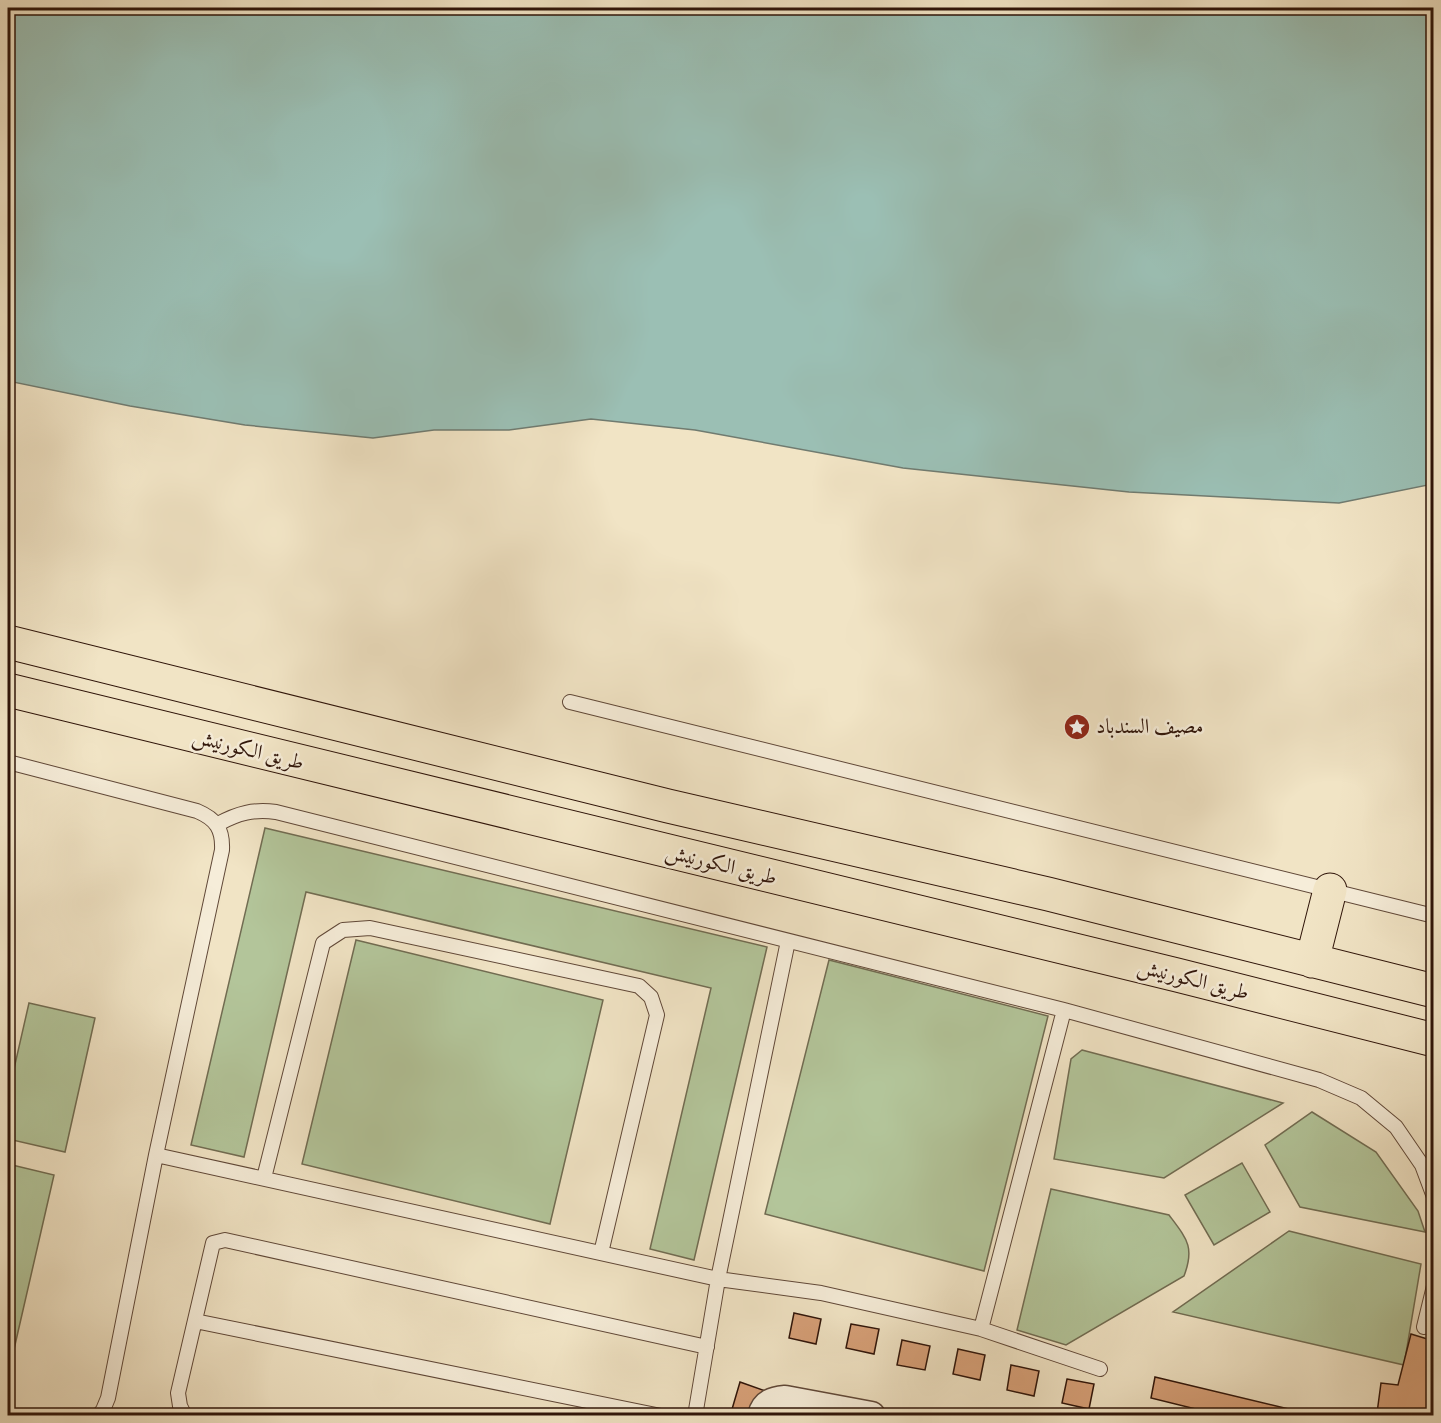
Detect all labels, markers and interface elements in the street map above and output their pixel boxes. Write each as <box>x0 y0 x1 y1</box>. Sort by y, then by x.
place icon: مصيف السندباد <box>1062 712 1092 742</box>
place label: مصيف السندباد <box>1096 714 1203 740</box>
street label: طريق الكورنيش <box>189 724 307 776</box>
street label: طريق الكورنيش <box>662 839 780 891</box>
street label: طريق الكورنيش <box>1134 954 1252 1006</box>

